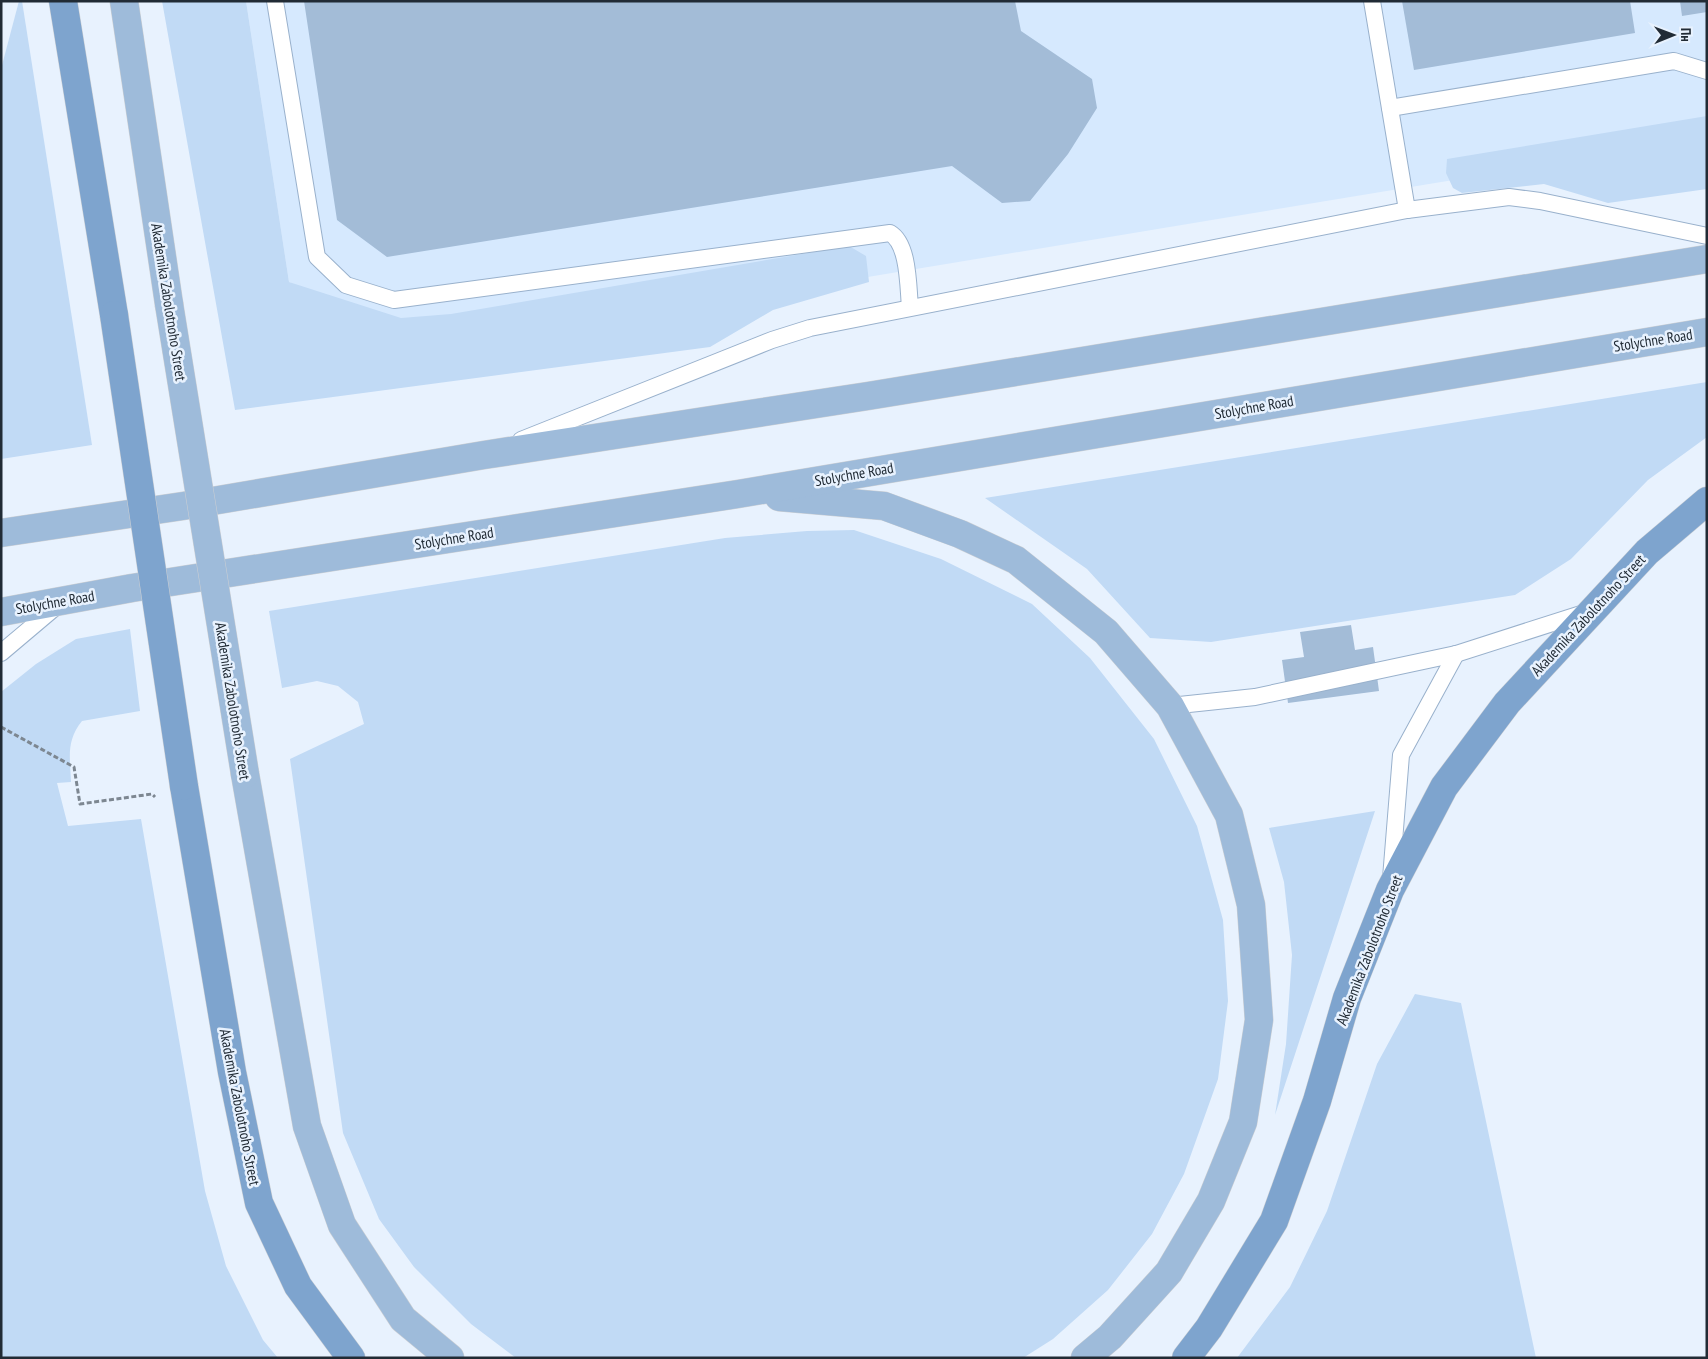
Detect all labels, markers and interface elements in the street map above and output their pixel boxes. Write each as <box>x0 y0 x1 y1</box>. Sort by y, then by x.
north arrow <box>1648 10 1698 60</box>
text: Пн <box>1677 28 1695 42</box>
street label: Akademika Zabolotnoho Street <box>147 222 191 382</box>
street label: Stolychne Road <box>1612 324 1694 356</box>
street label: Stolychne Road <box>1213 391 1295 423</box>
street label: Stolychne Road <box>813 458 895 490</box>
street label: Stolychne Road <box>413 522 495 554</box>
street label: Akademika Zabolotnoho Street <box>1527 550 1649 680</box>
street label: Stolychne Road <box>14 586 96 618</box>
street label: Akademika Zabolotnoho Street <box>211 621 255 781</box>
street label: Akademika Zabolotnoho Street <box>1332 872 1406 1028</box>
street label: Akademika Zabolotnoho Street <box>215 1027 265 1187</box>

